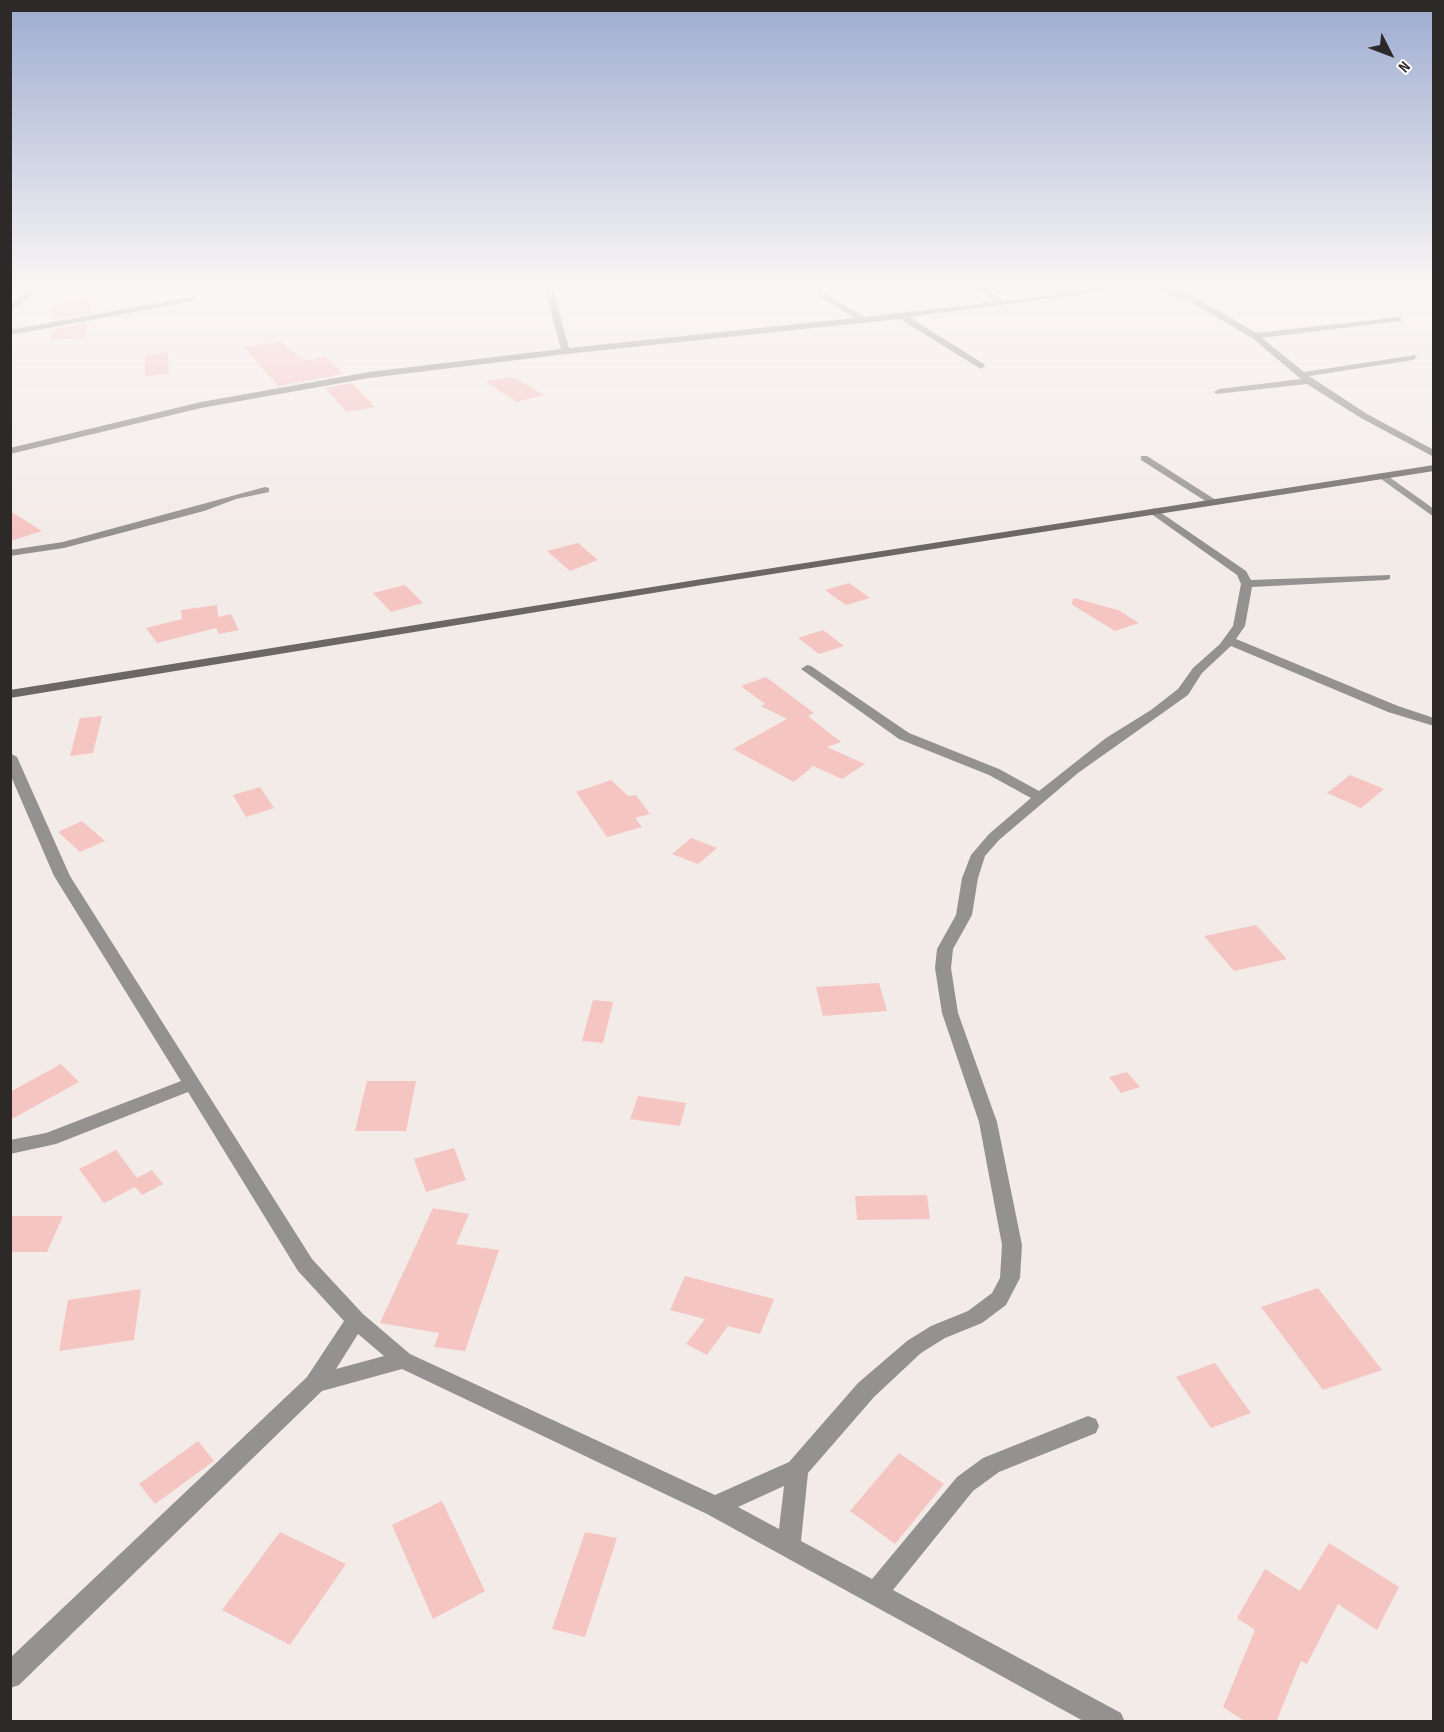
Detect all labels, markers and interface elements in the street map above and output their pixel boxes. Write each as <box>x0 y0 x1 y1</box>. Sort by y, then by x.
north arrow <box>1360 24 1420 84</box>
text: N <box>1394 57 1414 76</box>

